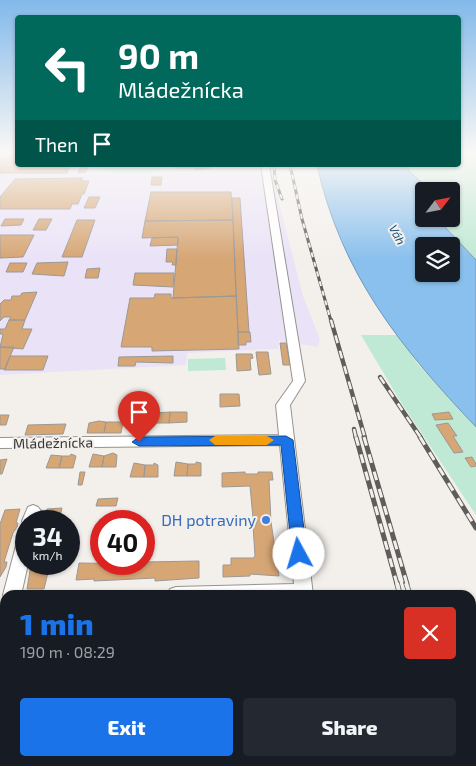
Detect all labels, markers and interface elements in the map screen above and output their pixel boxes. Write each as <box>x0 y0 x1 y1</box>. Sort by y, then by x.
text: 90 m <box>118 34 199 76</box>
icon: left <box>35 35 100 100</box>
text: Mládežnícka <box>118 76 244 102</box>
icon: arrive <box>88 130 116 158</box>
text: Then <box>35 133 78 156</box>
north arrow <box>415 182 460 228</box>
map controls <box>415 182 460 282</box>
water label: Váh <box>387 222 409 247</box>
button: layers <box>415 237 460 282</box>
pin <box>118 391 160 442</box>
icon: arrive <box>125 398 153 426</box>
street label: Mládežnícka <box>13 433 93 452</box>
speed limit sign: 40 <box>90 510 155 575</box>
place label: DH potraviny <box>161 510 257 529</box>
marker: DH potraviny <box>260 514 272 526</box>
text: 34 <box>32 521 63 551</box>
position arrow <box>272 527 324 579</box>
text: km/h <box>33 548 62 562</box>
text: 1 min <box>20 605 94 641</box>
button: close <box>404 607 456 659</box>
text: 190 m · 08:29 <box>20 642 115 661</box>
button: Exit <box>20 698 233 756</box>
button: Share <box>243 698 456 756</box>

